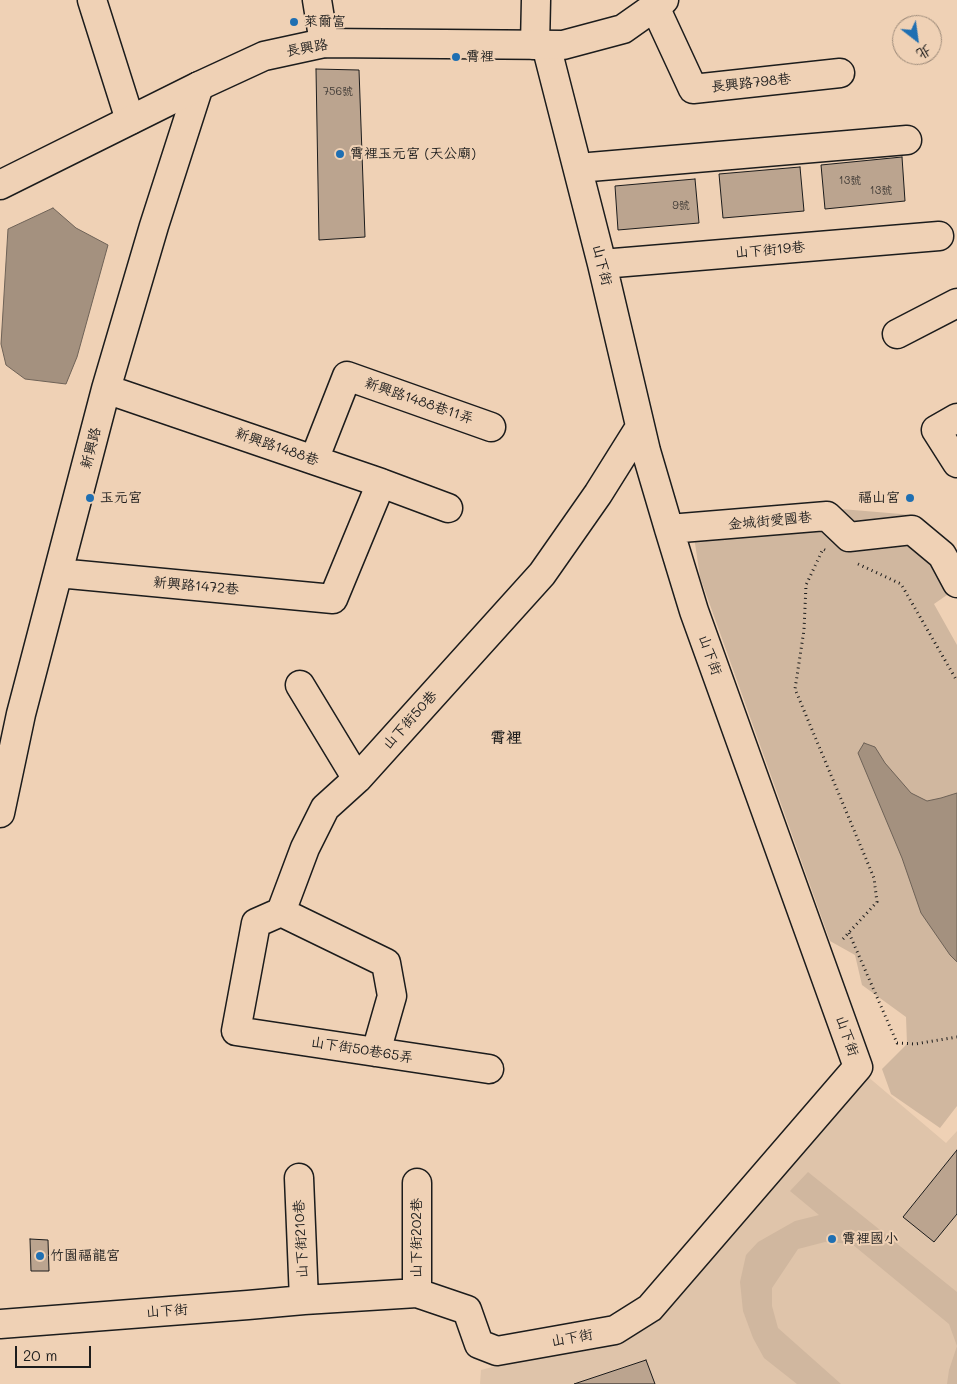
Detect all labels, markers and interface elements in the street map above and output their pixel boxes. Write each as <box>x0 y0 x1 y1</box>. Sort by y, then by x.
place label: 萊爾富 <box>304 14 346 30</box>
north arrow <box>892 15 942 65</box>
marker: 萊爾富 <box>288 16 300 28</box>
street label: 長興路 <box>285 36 329 60</box>
text: 北 <box>913 41 935 64</box>
place label: 霄裡 <box>466 49 494 65</box>
marker: 霄裡 <box>450 51 462 63</box>
street label: 長興路798巷 <box>710 70 792 96</box>
house number: 756號 <box>323 85 353 99</box>
place label: 霄裡玉元宮 (天公廟) <box>350 146 476 162</box>
marker: 霄裡玉元宮 (天公廟) <box>334 148 346 160</box>
house number: 13號 <box>839 174 861 188</box>
house number: 13號 <box>870 184 892 198</box>
house number: 9號 <box>672 199 690 213</box>
street label: 山下街19巷 <box>734 239 806 261</box>
street label: 山下街 <box>589 243 615 287</box>
street label: 新興路1488巷11弄 <box>362 375 476 427</box>
street label: 新興路1488巷 <box>233 425 321 469</box>
street label: 新興路 <box>78 426 104 470</box>
place label: 玉元宮 <box>100 490 142 506</box>
place label: 福山宮 <box>858 490 900 506</box>
marker: 玉元宮 <box>84 492 96 504</box>
marker: 福山宮 <box>904 492 916 504</box>
street label: 金城街愛國巷 <box>727 509 813 533</box>
street label: 新興路1472巷 <box>152 574 240 598</box>
street label: 山下街 <box>695 632 725 678</box>
street label: 山下街50巷 <box>379 687 441 753</box>
district label: 霄裡 <box>490 728 522 748</box>
street label: 山下街 <box>832 1013 862 1059</box>
street label: 山下街50巷65弄 <box>310 1034 414 1066</box>
street label: 山下街202巷 <box>409 1198 425 1278</box>
street label: 山下街210巷 <box>291 1199 311 1279</box>
place label: 霄裡國小 <box>842 1231 898 1247</box>
marker: 霄裡國小 <box>826 1233 838 1245</box>
place label: 竹園福龍宮 <box>50 1248 120 1264</box>
marker: 竹園福龍宮 <box>34 1250 46 1262</box>
street label: 山下街 <box>145 1301 189 1321</box>
street label: 山下街 <box>550 1326 594 1350</box>
scale bar <box>18 1336 94 1368</box>
text: 20 m <box>23 1345 57 1365</box>

